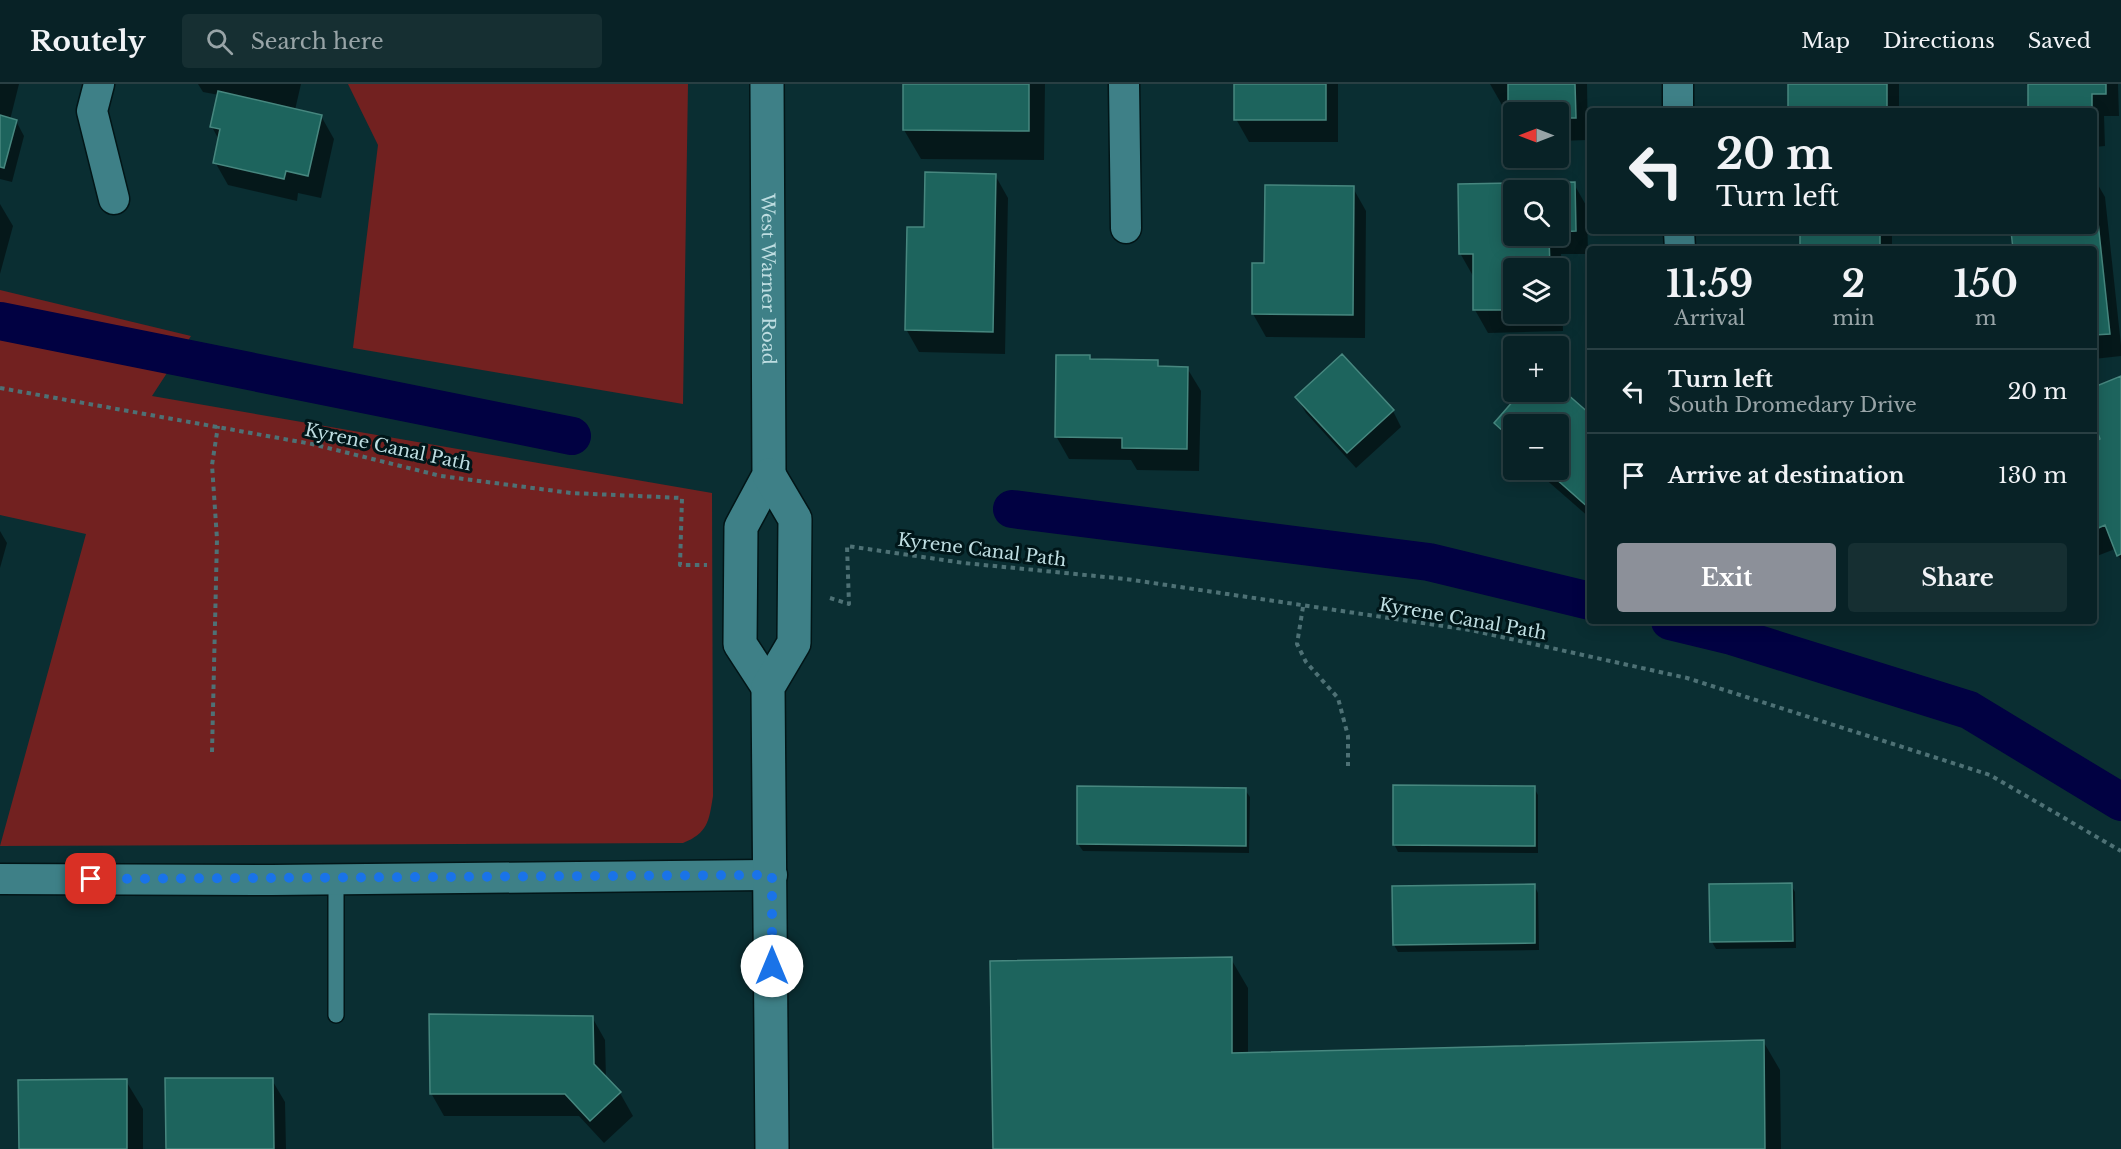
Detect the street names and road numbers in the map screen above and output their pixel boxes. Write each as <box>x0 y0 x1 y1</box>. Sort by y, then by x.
street label: West Warner Road <box>757 192 779 365</box>
street label: Kyrene Canal Path <box>303 419 473 475</box>
street label: Kyrene Canal Path <box>896 529 1068 571</box>
street label: Kyrene Canal Path <box>1378 593 1548 645</box>

